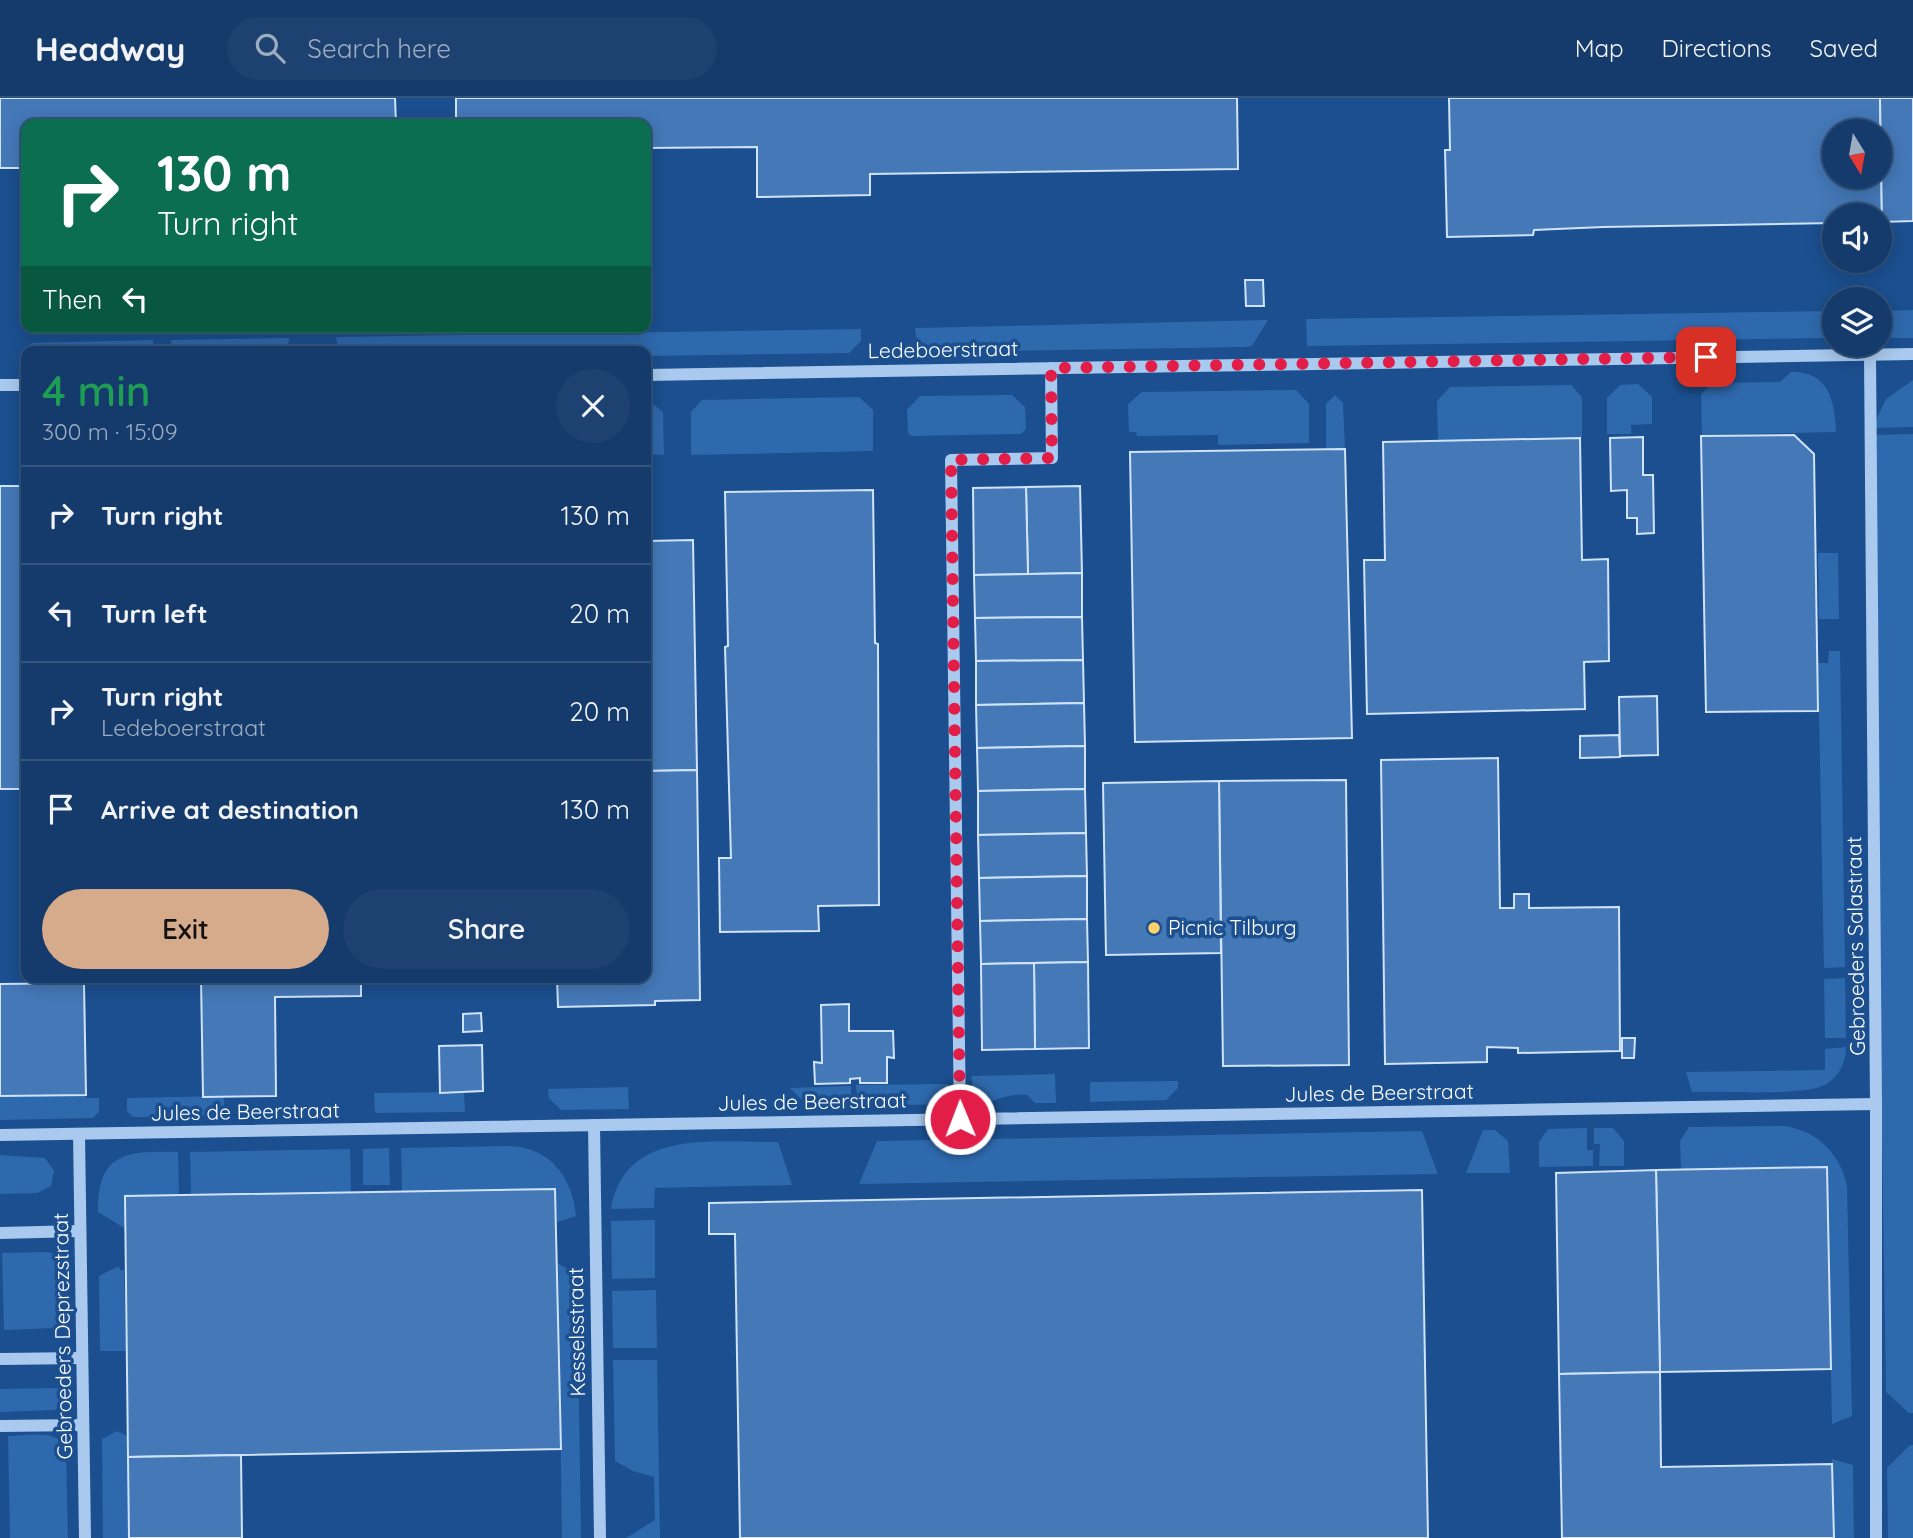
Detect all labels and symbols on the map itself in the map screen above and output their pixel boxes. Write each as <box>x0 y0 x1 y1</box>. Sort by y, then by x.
north arrow <box>1822 119 1892 189</box>
pin <box>1676 327 1736 387</box>
street label: Ledeboerstraat <box>867 335 1018 363</box>
street label: Gebroeders Salastraat <box>1840 836 1870 1056</box>
place label: Picnic Tilburg <box>1168 914 1297 940</box>
marker: Picnic Tilburg <box>1146 920 1162 936</box>
street label: Jules de Beerstraat <box>1284 1077 1474 1107</box>
position arrow <box>923 1082 997 1156</box>
street label: Jules de Beerstraat <box>717 1086 907 1116</box>
street label: Jules de Beerstraat <box>150 1096 340 1126</box>
street label: Gebroeders Deprezstraat <box>47 1213 77 1460</box>
street label: Kesselsstraat <box>562 1267 590 1397</box>

